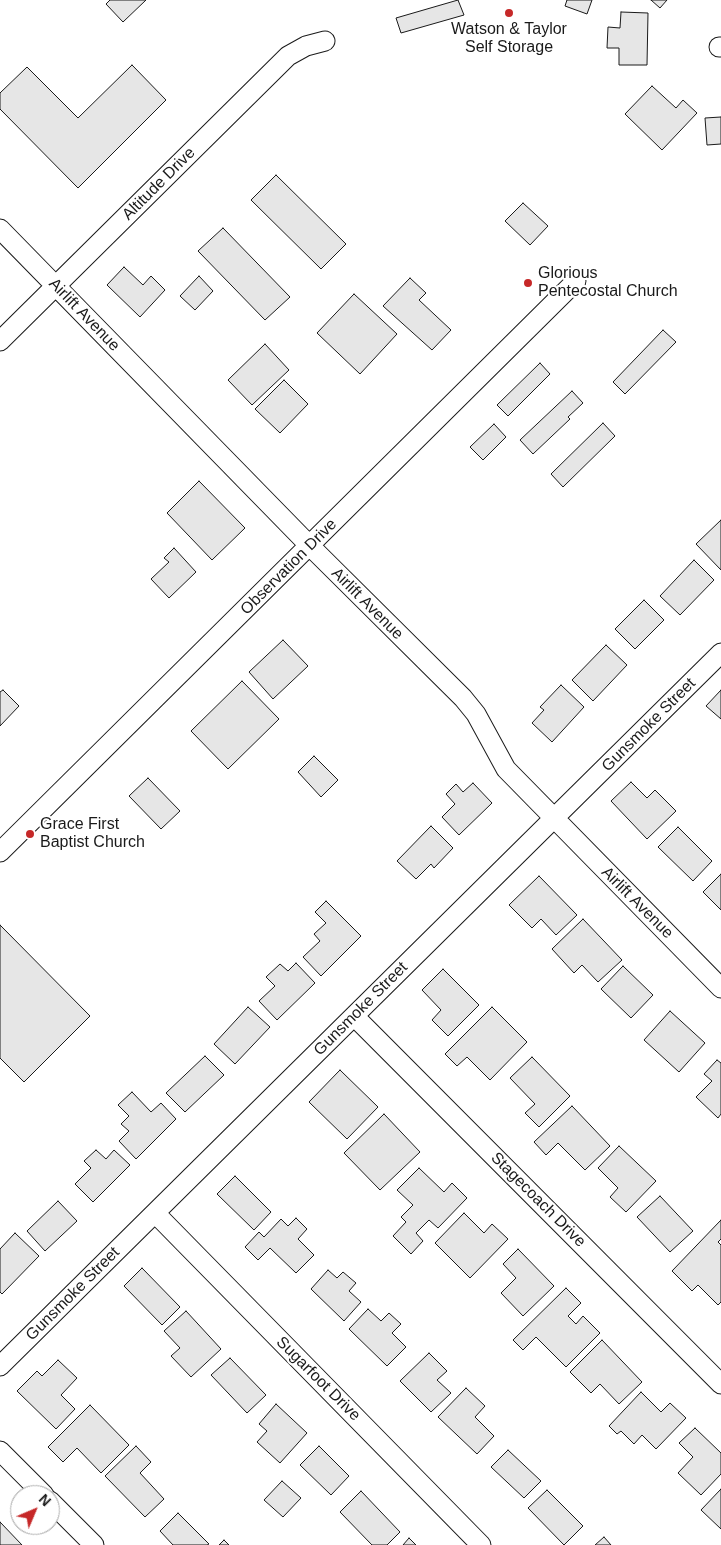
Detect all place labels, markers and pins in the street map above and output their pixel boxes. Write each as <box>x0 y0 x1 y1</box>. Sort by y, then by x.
marker: Watson & Taylor Self Storage <box>503 7 515 19</box>
place label: Watson & Taylor Self Storage <box>451 20 567 58</box>
place label: Glorious Pentecostal Church <box>538 264 678 302</box>
marker: Glorious Pentecostal Church <box>522 277 534 289</box>
place label: Grace First Baptist Church <box>40 815 145 853</box>
marker: Grace First Baptist Church <box>24 828 36 840</box>

